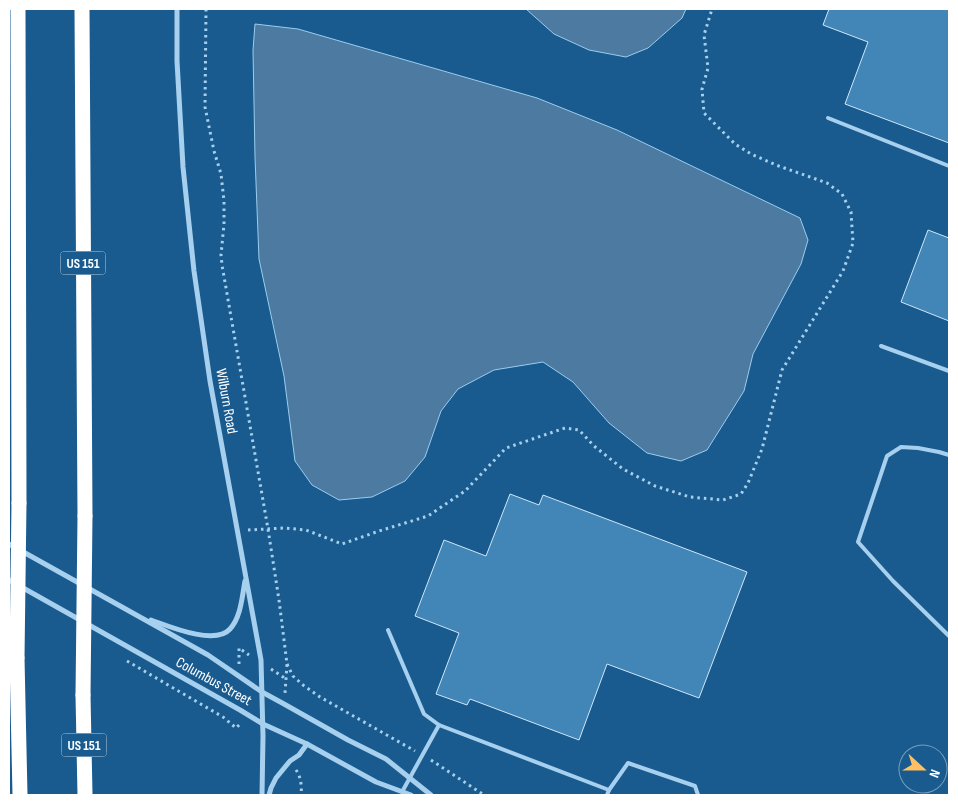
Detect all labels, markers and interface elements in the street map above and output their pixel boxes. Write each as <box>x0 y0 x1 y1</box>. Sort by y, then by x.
road number: US 151 <box>61 252 106 274</box>
street label: Wilburn Road <box>211 367 242 435</box>
street label: Columbus Street <box>172 653 255 710</box>
road number: US 151 <box>62 734 106 756</box>
north arrow <box>898 744 948 794</box>
text: N <box>925 767 944 780</box>

